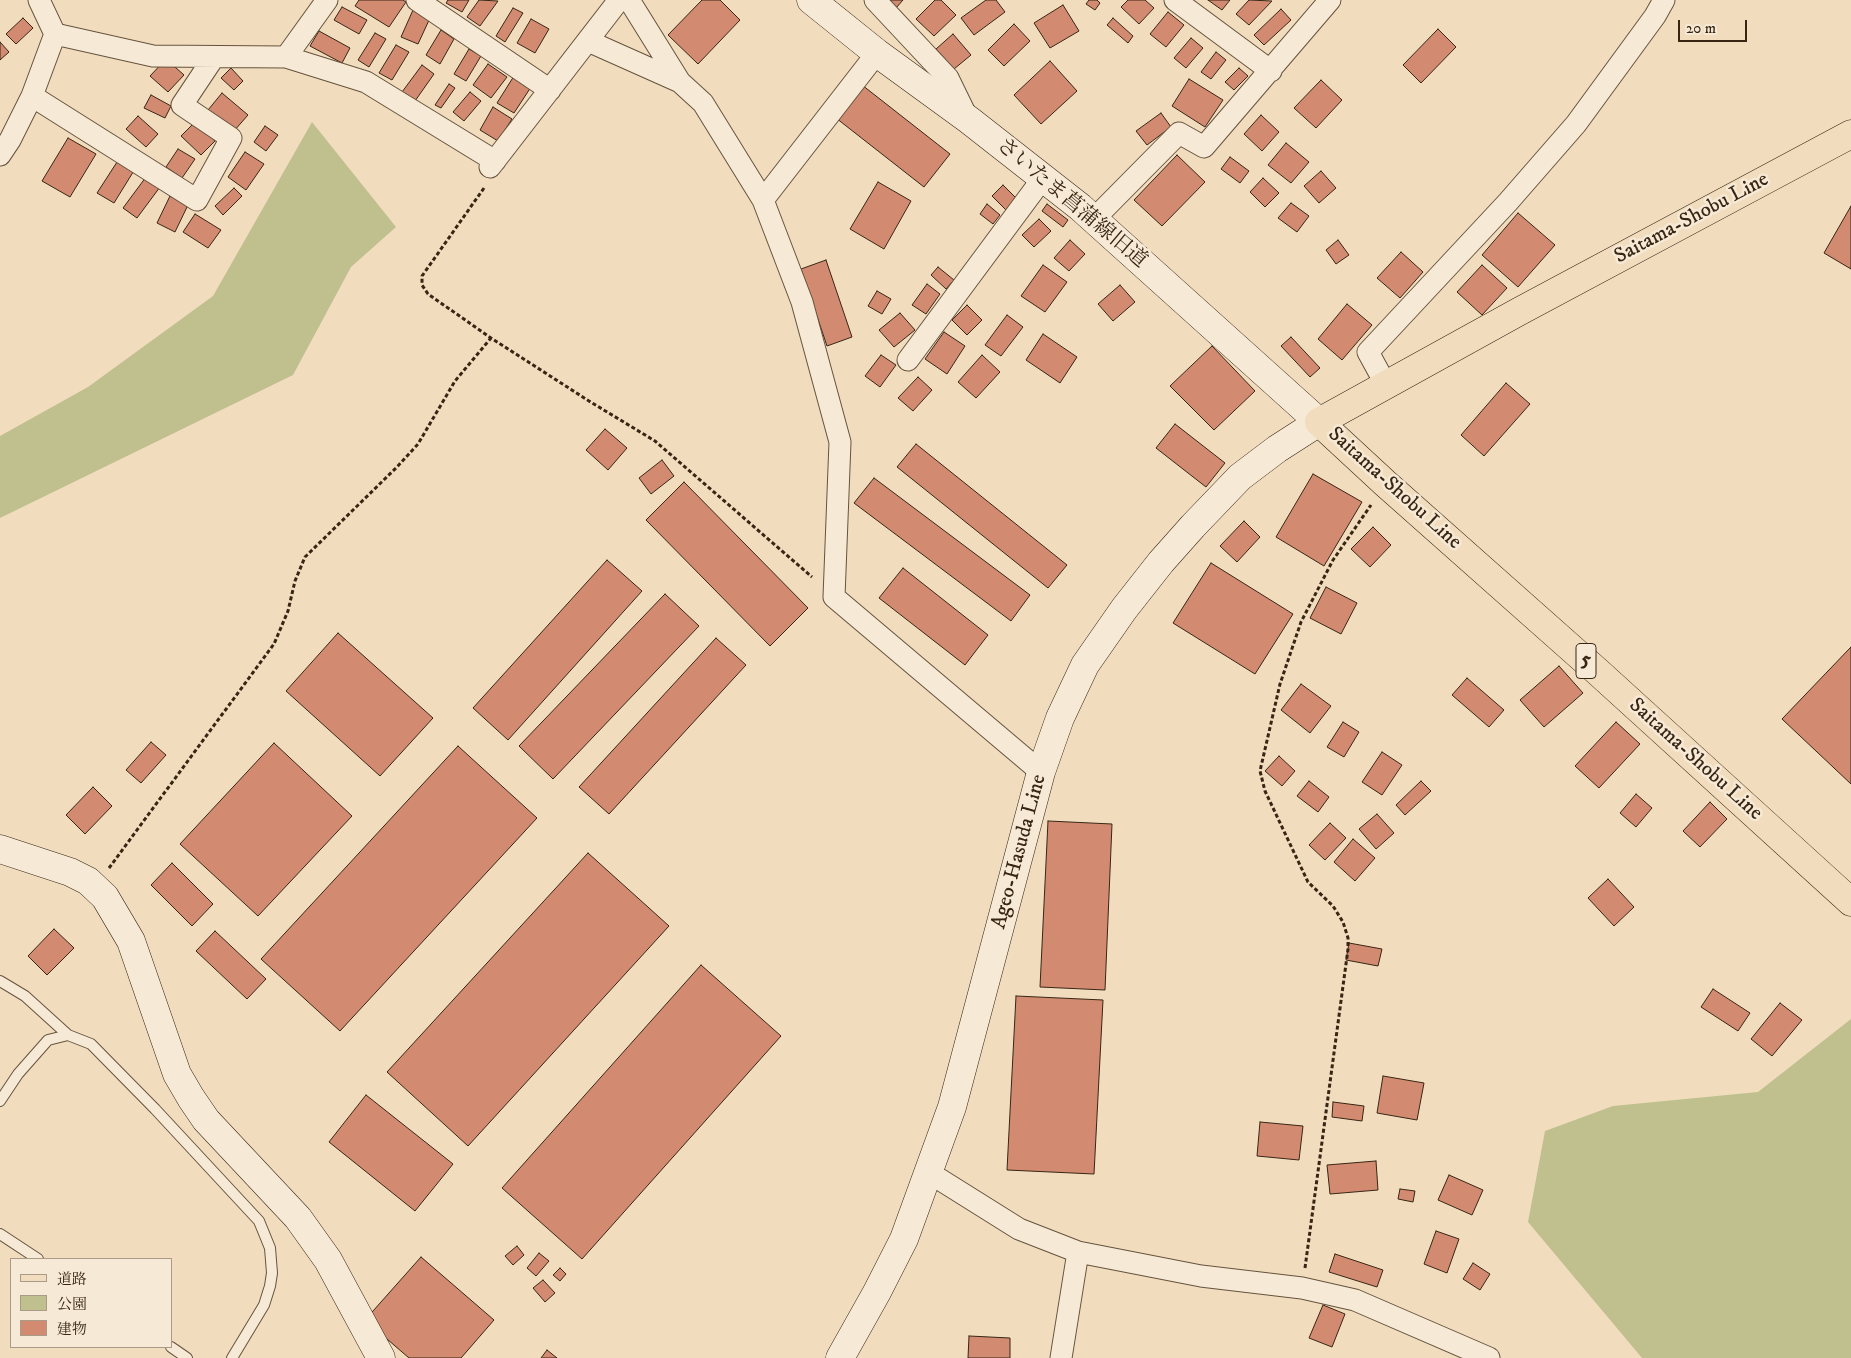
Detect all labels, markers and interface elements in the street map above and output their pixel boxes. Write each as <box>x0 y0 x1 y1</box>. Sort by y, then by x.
scale bar <box>1681 10 1750 42</box>
text: 20 m <box>1686 19 1716 38</box>
street label: さいたま菖蒲線旧道 <box>991 134 1151 274</box>
street label: Saitama-Shobu Line <box>1611 168 1773 270</box>
street label: Saitama-Shobu Line <box>1322 422 1466 556</box>
road number: 5 <box>1576 644 1596 678</box>
street label: Saitama-Shobu Line <box>1623 693 1767 827</box>
street label: Ageo-Hasuda Line <box>987 772 1053 932</box>
legend <box>10 1258 172 1348</box>
text: 道路 <box>57 1270 87 1289</box>
text: 公園 <box>57 1295 87 1314</box>
text: 建物 <box>57 1320 87 1339</box>

